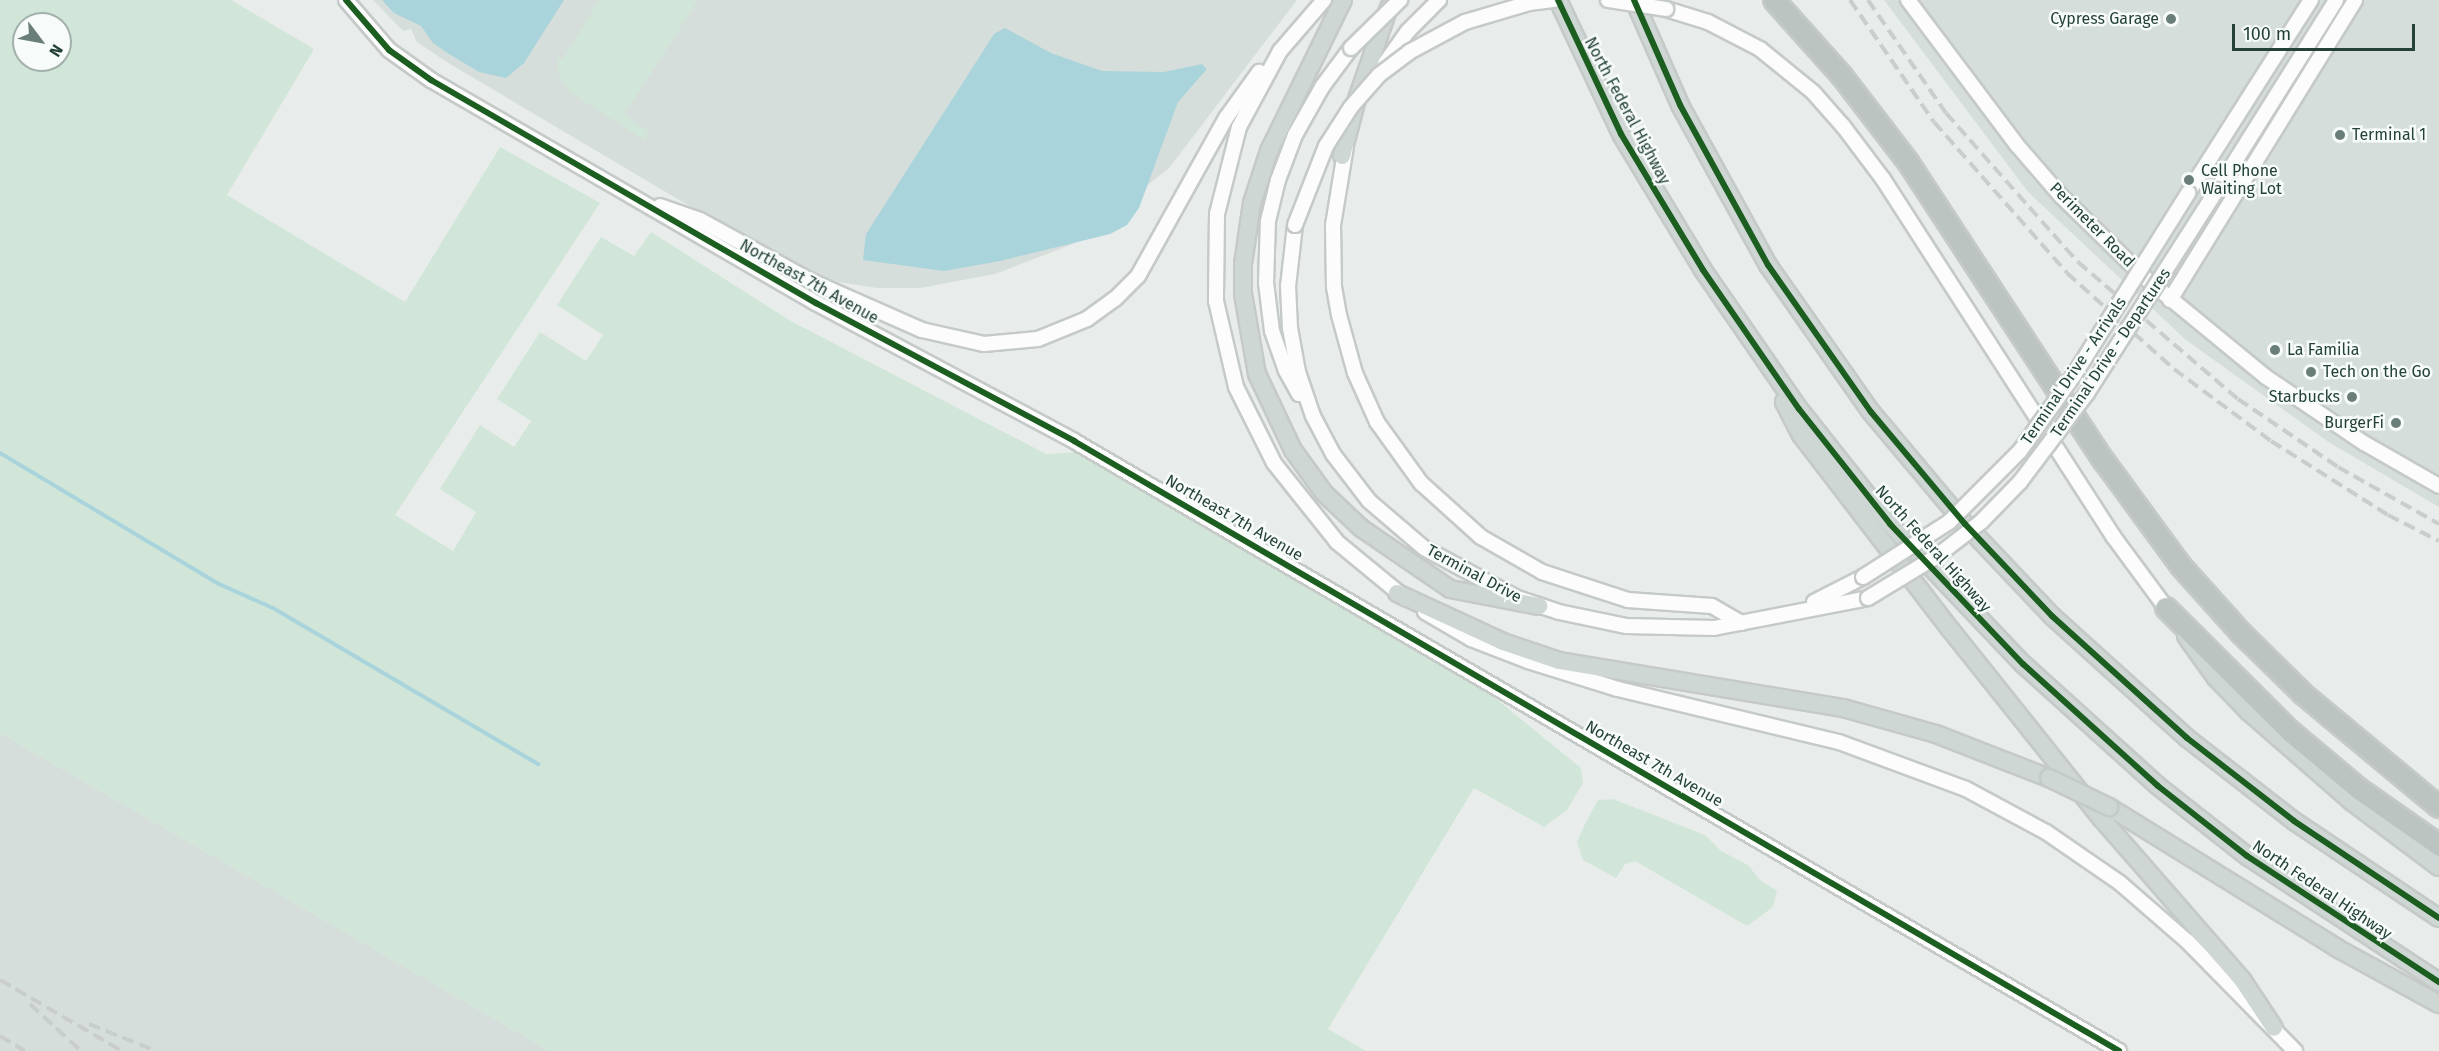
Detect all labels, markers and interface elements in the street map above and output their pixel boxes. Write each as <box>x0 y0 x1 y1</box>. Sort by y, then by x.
place label: Cypress Garage <box>2050 9 2159 29</box>
north arrow <box>12 12 72 72</box>
marker: Cypress Garage <box>2164 12 2178 26</box>
scale bar <box>2235 12 2418 50</box>
text: 100 m <box>2243 23 2291 45</box>
street label: North Federal Highway <box>1580 34 1674 188</box>
text: N <box>45 41 67 60</box>
place label: Terminal 1 <box>2352 125 2426 145</box>
marker: Terminal 1 <box>2333 128 2347 142</box>
place label: Cell Phone Waiting Lot <box>2201 161 2282 199</box>
marker: Cell Phone Waiting Lot <box>2182 173 2196 187</box>
street label: Perimeter Road <box>2046 179 2138 271</box>
street label: Northeast 7th Avenue <box>736 236 882 328</box>
street label: Terminal Drive - Departures <box>2047 265 2175 441</box>
street label: Terminal Drive - Arrivals <box>2017 293 2131 449</box>
place label: La Familia <box>2287 340 2359 360</box>
marker: La Familia <box>2268 343 2282 357</box>
place label: Tech on the Go <box>2323 362 2431 382</box>
marker: Tech on the Go <box>2304 365 2318 379</box>
place label: Starbucks <box>2269 387 2340 407</box>
marker: Starbucks <box>2345 390 2359 404</box>
place label: BurgerFi <box>2324 413 2384 433</box>
marker: BurgerFi <box>2389 416 2403 430</box>
street label: Northeast 7th Avenue <box>1162 471 1306 565</box>
street label: North Federal Highway <box>1871 482 1995 616</box>
street label: Terminal Drive <box>1423 541 1525 607</box>
street label: Northeast 7th Avenue <box>1582 717 1726 811</box>
street label: North Federal Highway <box>2249 836 2395 944</box>

